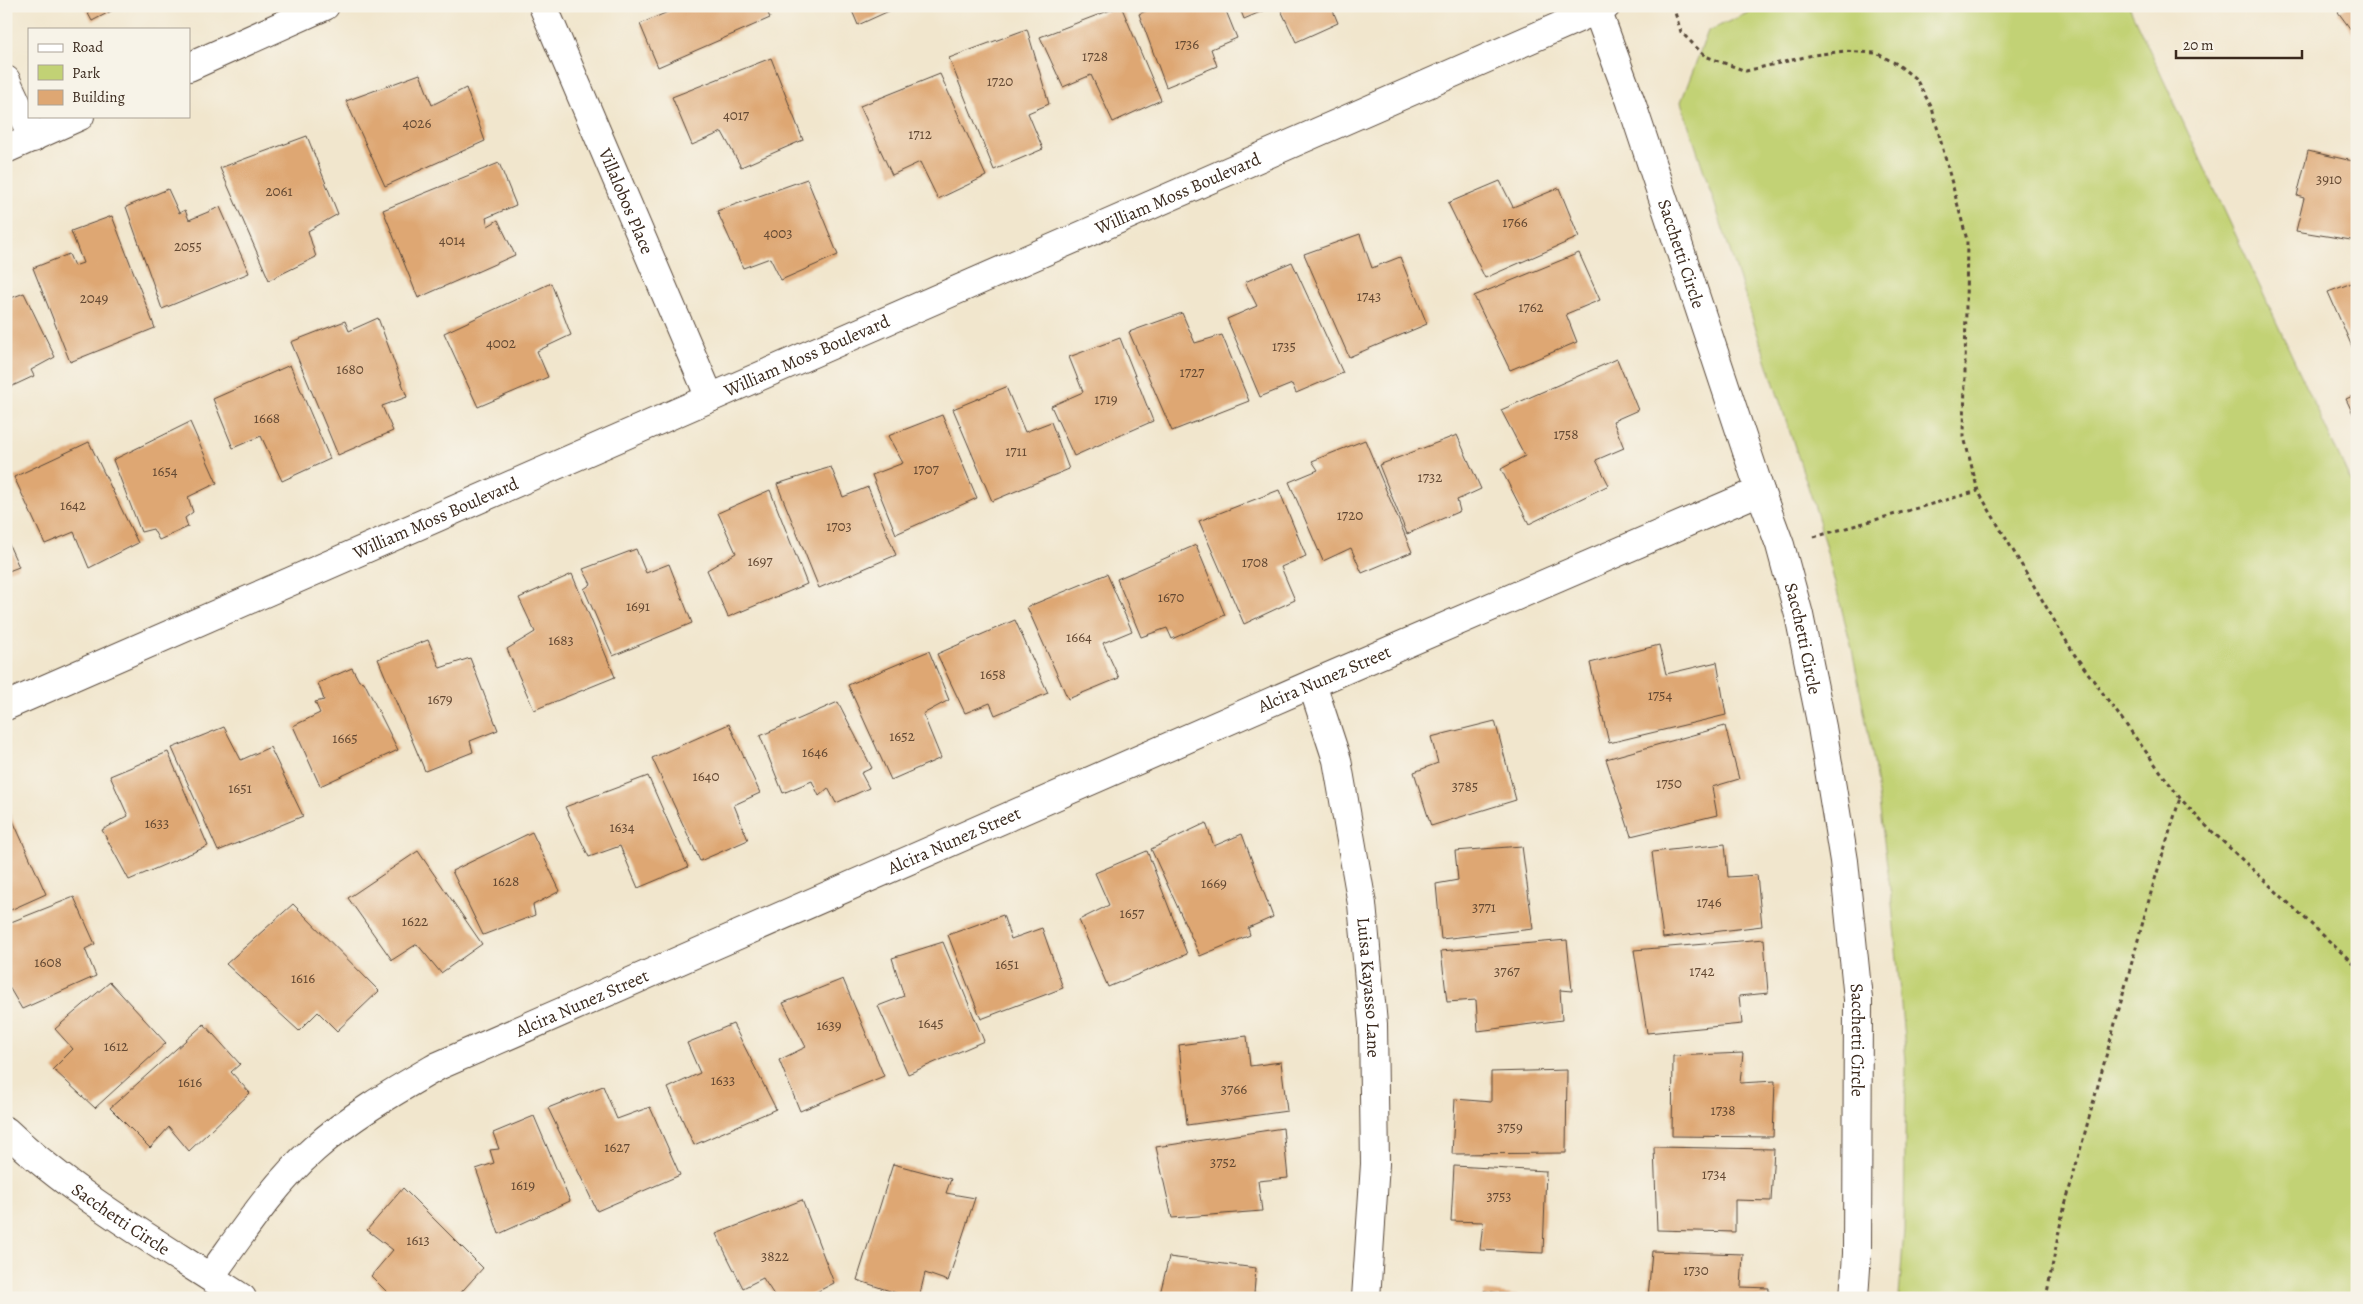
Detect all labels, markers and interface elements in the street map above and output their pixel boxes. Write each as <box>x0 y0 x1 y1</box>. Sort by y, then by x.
legend <box>28 28 190 118</box>
scale bar <box>2176 28 2302 60</box>
house number: 1736 <box>1175 34 1199 54</box>
text: 20 m <box>2183 35 2214 55</box>
text: Road <box>72 37 104 57</box>
house number: 1728 <box>1082 46 1108 66</box>
text: Park <box>72 63 101 83</box>
house number: 1720 <box>987 71 1013 91</box>
text: Building <box>72 87 125 107</box>
house number: 4017 <box>723 105 750 125</box>
house number: 4026 <box>403 113 431 133</box>
house number: 1712 <box>908 124 932 144</box>
street label: Villalobos Place <box>593 143 659 258</box>
street label: William Moss Boulevard <box>1090 147 1265 240</box>
house number: 3910 <box>2316 169 2342 189</box>
house number: 2061 <box>265 181 293 201</box>
street label: Sacchetti Circle <box>1652 196 1711 312</box>
house number: 1766 <box>1502 212 1528 232</box>
house number: 4003 <box>763 223 793 243</box>
house number: 4014 <box>439 230 466 250</box>
house number: 2055 <box>174 236 202 256</box>
house number: 1743 <box>1357 286 1381 306</box>
house number: 2049 <box>80 288 109 308</box>
house number: 1762 <box>1518 297 1544 317</box>
street label: William Moss Boulevard <box>719 309 893 403</box>
house number: 4002 <box>486 333 516 353</box>
house number: 1735 <box>1272 336 1296 356</box>
house number: 1680 <box>336 359 364 379</box>
house number: 1727 <box>1180 362 1205 382</box>
house number: 1719 <box>1094 389 1118 409</box>
house number: 1668 <box>254 408 280 428</box>
house number: 1758 <box>1553 424 1579 444</box>
house number: 1711 <box>1005 441 1027 461</box>
house number: 1707 <box>913 459 940 479</box>
house number: 1654 <box>152 461 178 481</box>
house number: 1732 <box>1418 467 1442 487</box>
street label: William Moss Boulevard <box>348 471 522 565</box>
house number: 1642 <box>60 495 86 515</box>
house number: 1720 <box>1337 505 1363 525</box>
house number: 1703 <box>826 516 852 536</box>
house number: 1697 <box>747 551 773 571</box>
house number: 1708 <box>1242 552 1268 572</box>
street label: Sacchetti Circle <box>1779 580 1827 697</box>
house number: 1670 <box>1158 587 1184 607</box>
house number: 1691 <box>626 596 650 616</box>
house number: 1664 <box>1066 627 1092 647</box>
house number: 1683 <box>548 630 574 650</box>
street label: Alcira Nunez Street <box>1253 639 1395 719</box>
house number: 1658 <box>980 664 1006 684</box>
house number: 1754 <box>1648 685 1673 705</box>
house number: 1679 <box>427 689 453 709</box>
house number: 1652 <box>889 726 915 746</box>
house number: 1665 <box>332 728 358 748</box>
house number: 1646 <box>802 742 828 762</box>
house number: 1640 <box>693 766 719 786</box>
house number: 1750 <box>1656 773 1682 793</box>
house number: 3785 <box>1452 776 1478 796</box>
house number: 1651 <box>228 778 252 798</box>
street label: Alcira Nunez Street <box>883 801 1024 880</box>
house number: 1633 <box>145 813 169 833</box>
house number: 1634 <box>609 817 635 837</box>
house number: 1628 <box>493 871 519 891</box>
house number: 1669 <box>1201 873 1227 893</box>
house number: 1746 <box>1696 892 1722 912</box>
house number: 3771 <box>1472 897 1496 917</box>
house number: 1657 <box>1120 903 1145 923</box>
house number: 1622 <box>402 911 428 931</box>
street label: Luisa Kayasso Lane <box>1351 916 1385 1058</box>
house number: 1608 <box>34 952 62 972</box>
house number: 1651 <box>995 954 1019 974</box>
house number: 3767 <box>1494 961 1521 981</box>
house number: 1742 <box>1689 961 1715 981</box>
street label: Alcira Nunez Street <box>511 963 652 1043</box>
house number: 1616 <box>291 968 315 988</box>
street label: Sacchetti Circle <box>1844 982 1870 1097</box>
house number: 1645 <box>918 1013 944 1033</box>
house number: 1639 <box>816 1015 842 1035</box>
house number: 1612 <box>104 1036 128 1056</box>
house number: 1633 <box>711 1070 735 1090</box>
house number: 1616 <box>178 1072 202 1092</box>
house number: 3766 <box>1221 1079 1247 1099</box>
house number: 1738 <box>1711 1100 1735 1120</box>
house number: 3759 <box>1497 1117 1523 1137</box>
house number: 1627 <box>604 1137 630 1157</box>
house number: 3752 <box>1210 1152 1236 1172</box>
house number: 1734 <box>1702 1164 1726 1184</box>
house number: 1619 <box>511 1175 535 1195</box>
street label: Sacchetti Circle <box>67 1177 175 1261</box>
house number: 3753 <box>1486 1186 1512 1206</box>
house number: 1613 <box>406 1230 430 1250</box>
house number: 3822 <box>761 1246 789 1266</box>
house number: 1730 <box>1683 1260 1709 1280</box>

